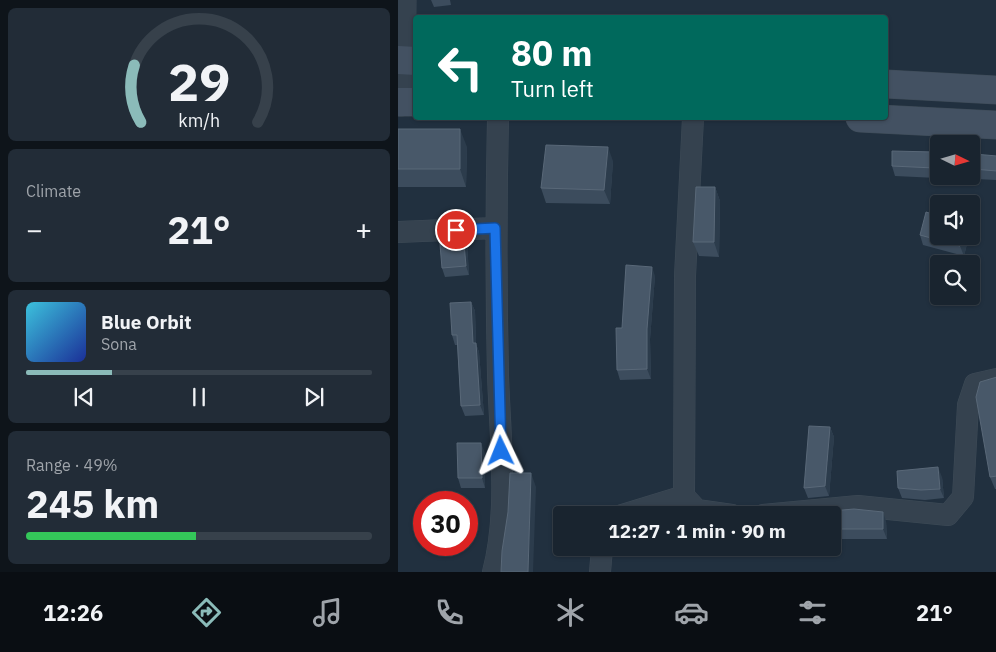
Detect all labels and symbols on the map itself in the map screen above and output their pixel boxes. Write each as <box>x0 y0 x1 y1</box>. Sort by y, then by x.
north arrow <box>930 135 980 185</box>
pin <box>435 209 477 251</box>
position arrow <box>474 424 526 476</box>
speed limit sign: 30 <box>413 491 478 556</box>

